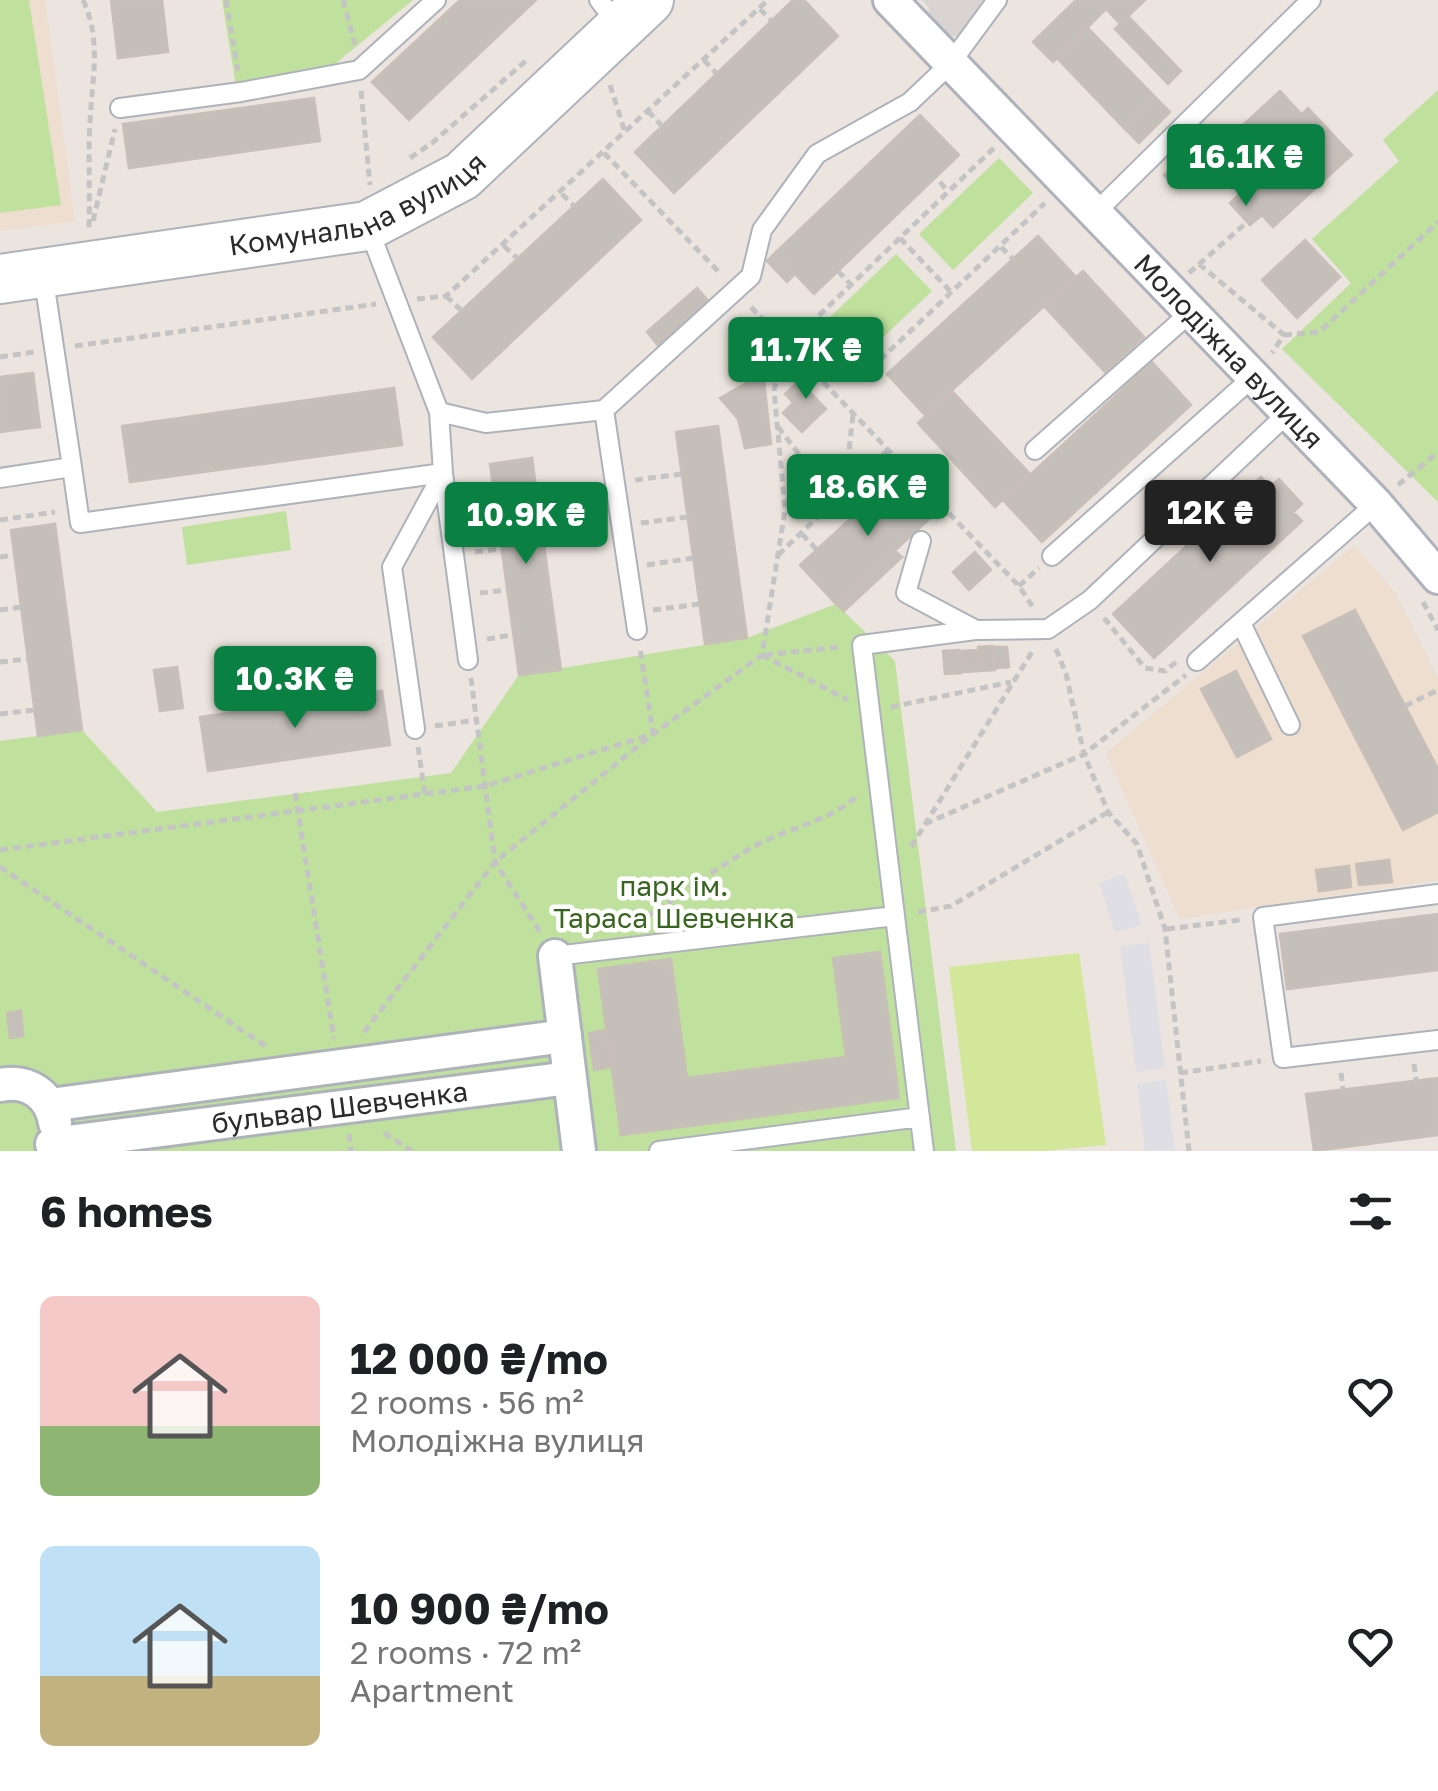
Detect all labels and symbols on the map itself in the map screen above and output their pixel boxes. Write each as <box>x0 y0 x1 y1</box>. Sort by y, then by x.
pin: 16.1K ₴ <box>1154 124 1338 209</box>
street label: Комунальна вулиця <box>227 146 492 262</box>
street label: Молодіжна вулиця <box>1128 247 1330 455</box>
pin: 11.7K ₴ <box>714 317 898 402</box>
pin: 18.6K ₴ <box>776 454 960 539</box>
pin: 12K ₴ <box>1140 480 1280 565</box>
pin: 10.9K ₴ <box>434 482 618 567</box>
pin: 10.3K ₴ <box>203 646 387 731</box>
park label: парк ім. Тараса Шевченка <box>553 869 795 934</box>
street label: бульвар Шевченка <box>210 1074 470 1139</box>

